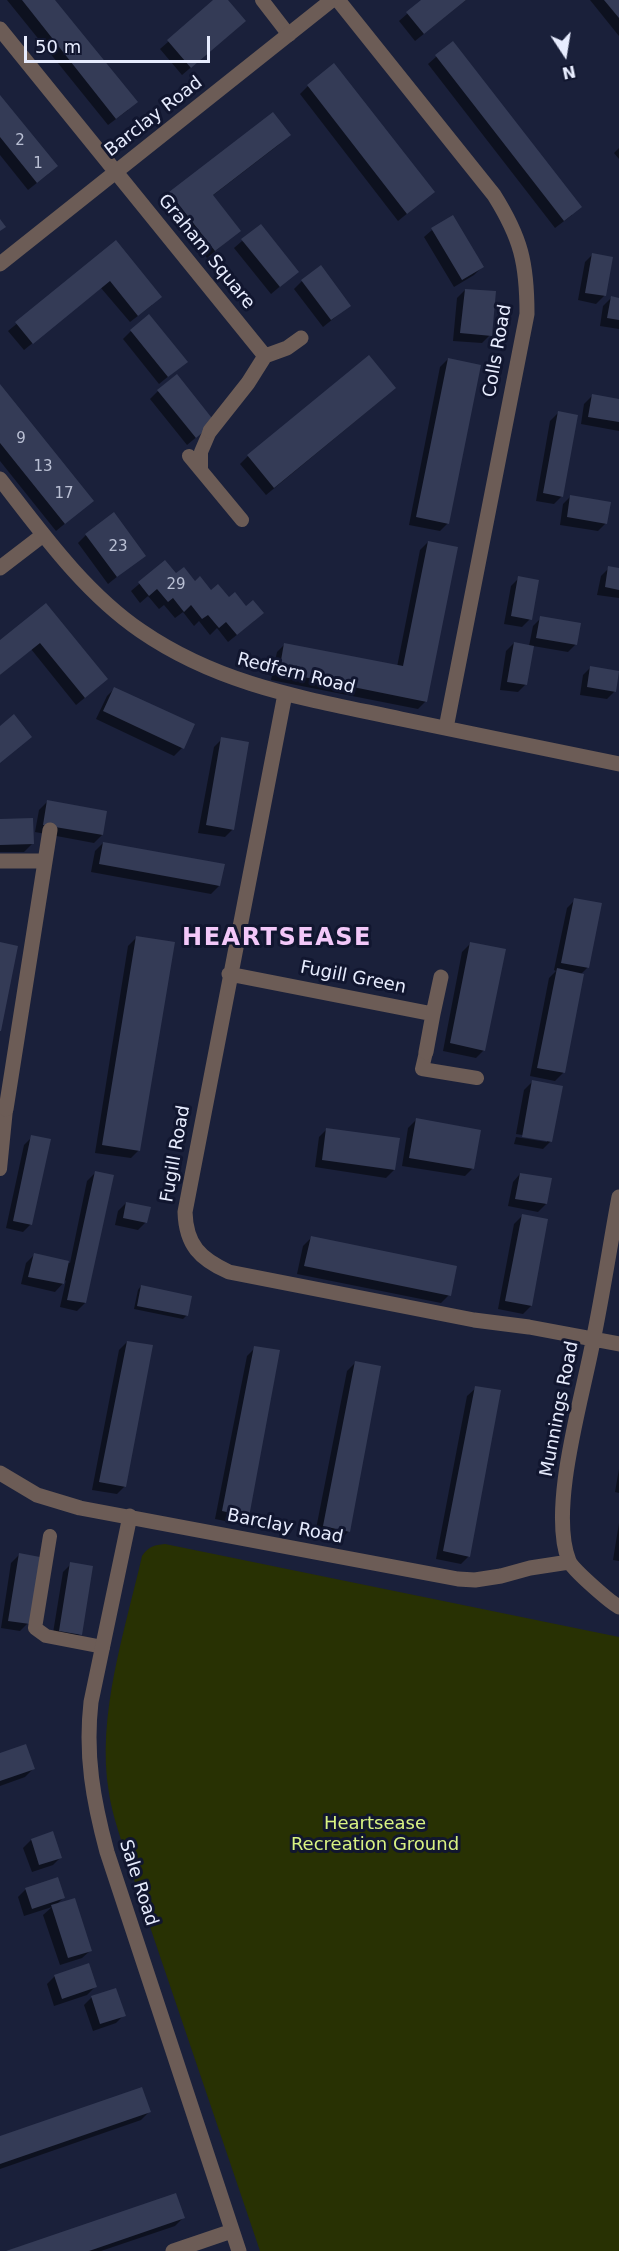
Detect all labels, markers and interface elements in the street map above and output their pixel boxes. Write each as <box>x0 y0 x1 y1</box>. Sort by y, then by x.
scale bar <box>27 24 213 62</box>
north arrow <box>535 24 595 84</box>
text: 50 m <box>35 36 81 57</box>
text: N <box>560 61 577 83</box>
street label: Barclay Road <box>101 72 207 162</box>
house number: 2 <box>15 132 25 150</box>
house number: 1 <box>33 155 43 173</box>
street label: Graham Square <box>153 190 259 314</box>
street label: Colls Road <box>479 303 517 399</box>
house number: 9 <box>16 430 26 448</box>
house number: 13 <box>33 458 53 476</box>
house number: 17 <box>54 485 74 503</box>
house number: 23 <box>108 538 128 556</box>
house number: 29 <box>166 576 186 594</box>
street label: Redfern Road <box>235 649 357 699</box>
district label: HEARTSEASE <box>182 925 372 953</box>
street label: Fugill Green <box>298 957 408 999</box>
street label: Fugill Road <box>157 1104 195 1204</box>
street label: Munnings Road <box>536 1339 584 1479</box>
street label: Barclay Road <box>225 1505 345 1549</box>
park label: Heartsease Recreation Ground <box>291 1813 459 1856</box>
street label: Sale Road <box>114 1837 162 1929</box>

